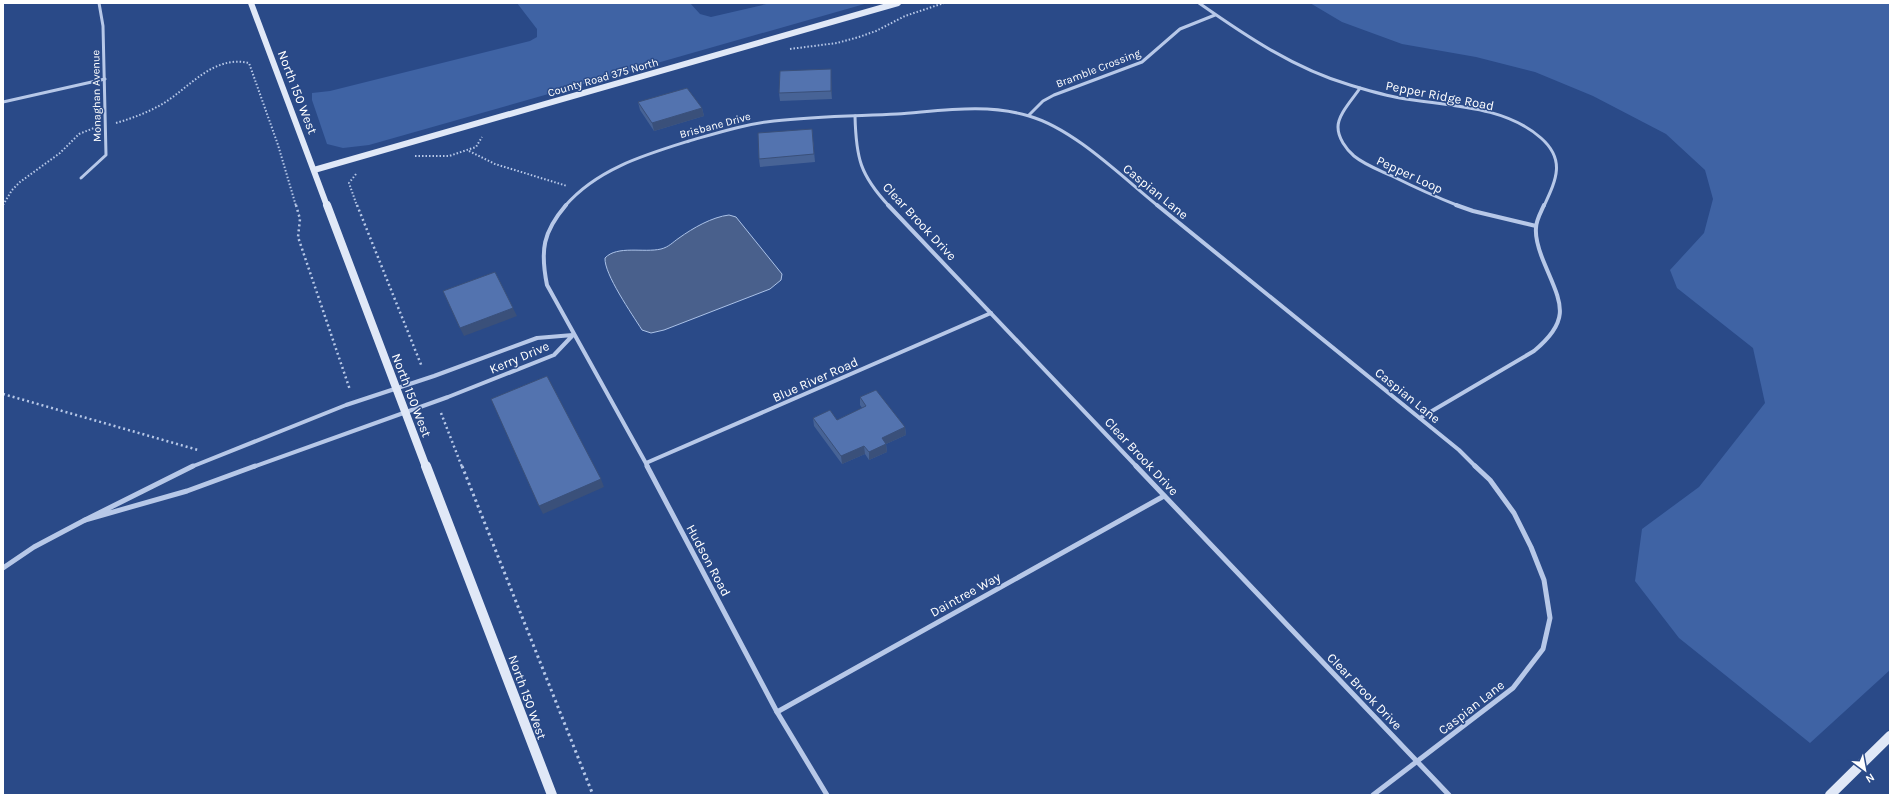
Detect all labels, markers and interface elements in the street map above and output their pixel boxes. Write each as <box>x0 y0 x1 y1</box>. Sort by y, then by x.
street label: Bramble Crossing <box>1054 46 1143 91</box>
street label: North 150 West <box>275 48 320 136</box>
street label: Monaghan Avenue <box>89 49 104 142</box>
street label: County Road 375 North <box>546 55 660 100</box>
street label: Pepper Ridge Road <box>1384 78 1495 113</box>
street label: Brisbane Drive <box>678 110 752 141</box>
street label: Pepper Loop <box>1374 153 1445 196</box>
street label: Caspian Lane <box>1120 161 1191 222</box>
street label: Clear Brook Drive <box>880 179 960 264</box>
street label: Kerry Drive <box>487 338 552 377</box>
street label: North 150 West <box>389 351 434 439</box>
street label: Blue River Road <box>770 354 860 405</box>
street label: Caspian Lane <box>1372 365 1443 426</box>
street label: Clear Brook Drive <box>1102 414 1182 499</box>
street label: Hudson Road <box>683 522 734 599</box>
street label: Daintree Way <box>928 569 1003 620</box>
street label: Clear Brook Drive <box>1324 650 1405 733</box>
street label: North 150 West <box>505 653 550 741</box>
street label: Caspian Lane <box>1435 677 1507 738</box>
north arrow <box>1845 750 1885 790</box>
text: N <box>1863 770 1877 786</box>

